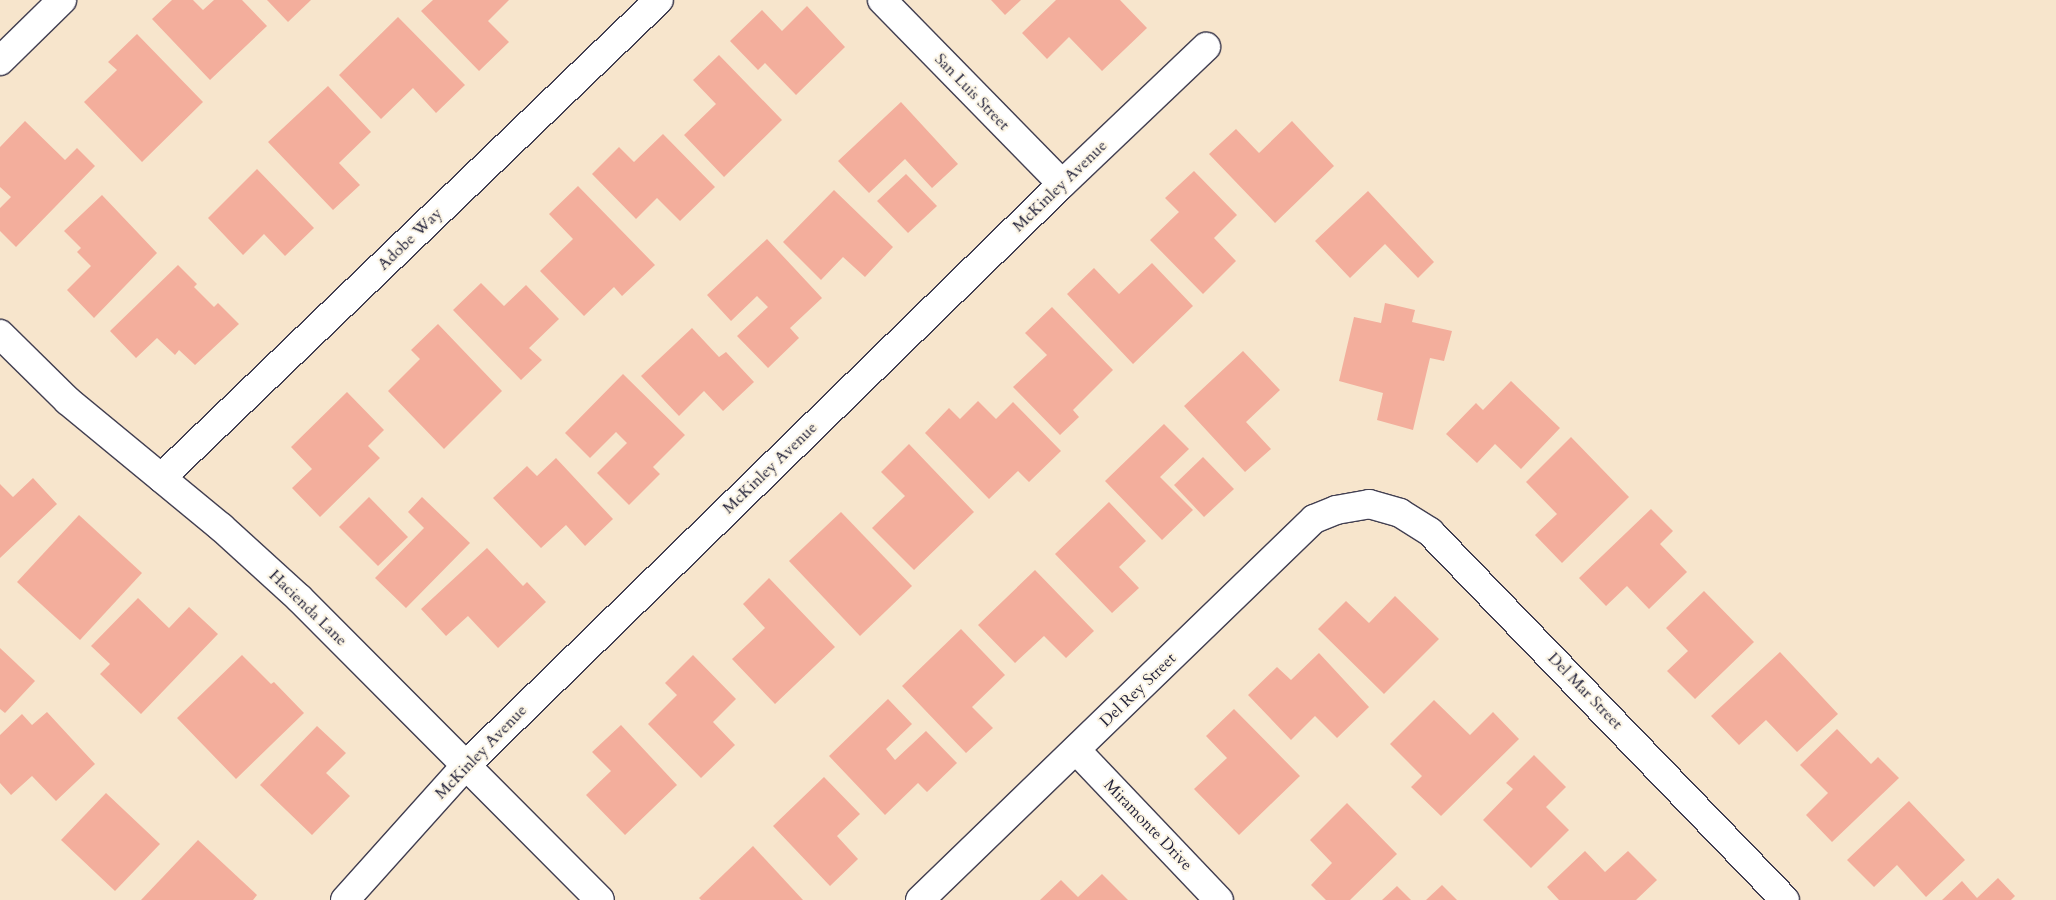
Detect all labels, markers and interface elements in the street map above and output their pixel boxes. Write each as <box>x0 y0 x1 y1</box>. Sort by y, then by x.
street label: San Luis Street <box>931 50 1013 134</box>
street label: McKinley Avenue <box>1009 136 1111 236</box>
street label: Adobe Way <box>374 204 446 274</box>
street label: McKinley Avenue <box>719 418 821 518</box>
street label: Hacienda Lane <box>265 566 351 650</box>
street label: Del Rey Street <box>1096 649 1180 731</box>
street label: Del Mar Street <box>1544 649 1626 733</box>
street label: McKinley Avenue <box>431 701 531 803</box>
street label: Miramonte Drive <box>1100 776 1196 874</box>

